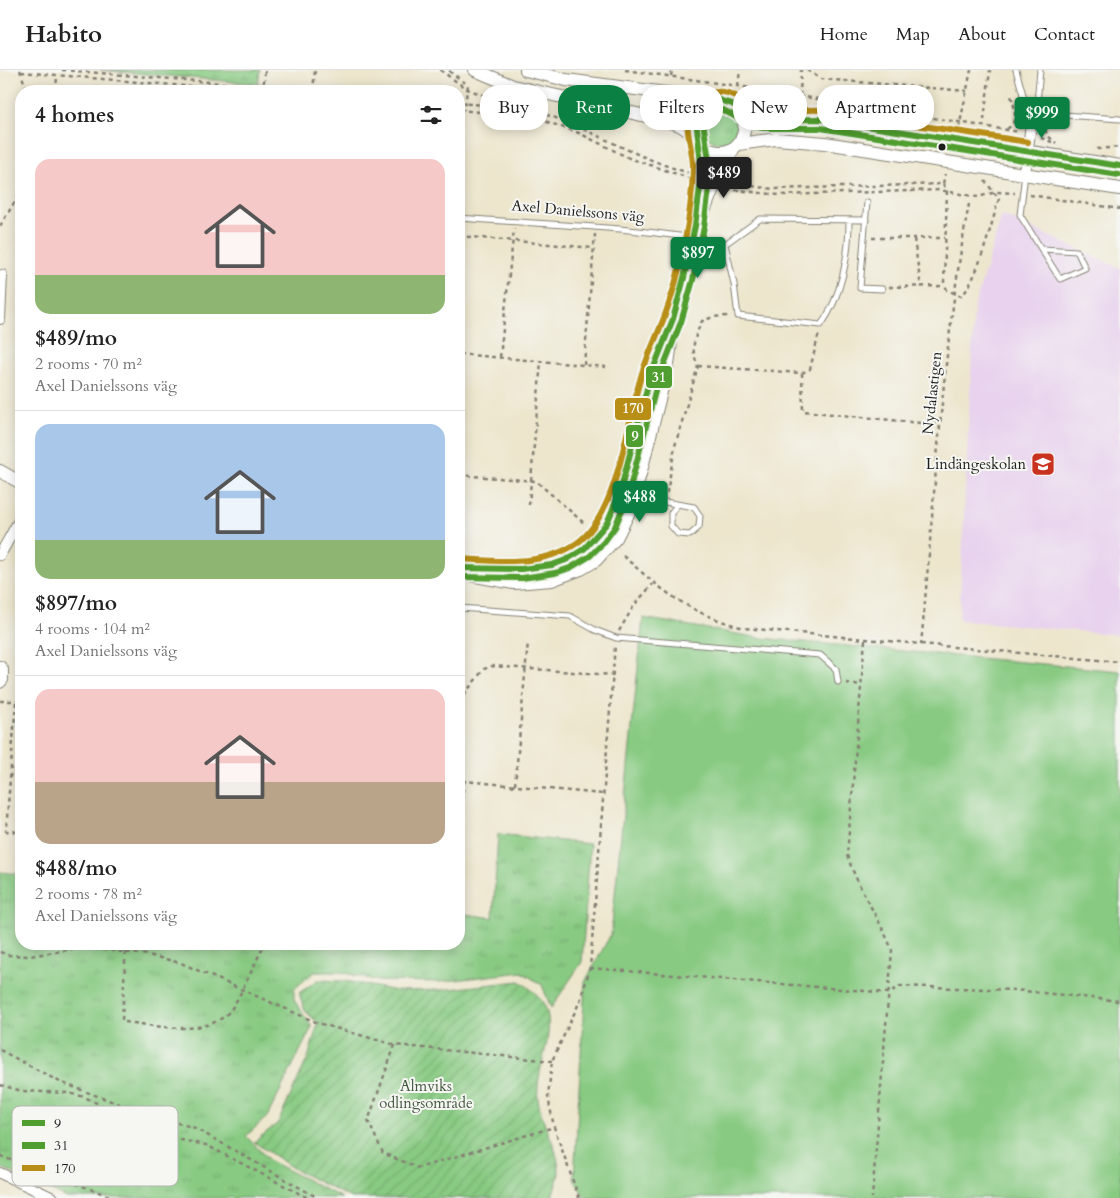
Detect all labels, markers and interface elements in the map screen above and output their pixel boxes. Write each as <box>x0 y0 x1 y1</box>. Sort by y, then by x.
text: Habito <box>25 18 102 51</box>
text: Home <box>820 22 868 47</box>
text: Map <box>896 22 930 47</box>
text: About <box>958 22 1006 47</box>
text: Contact <box>1034 22 1095 47</box>
chip: Buy <box>480 85 548 130</box>
chip: Rent <box>558 85 630 130</box>
chip: Filters <box>640 85 723 130</box>
chip: New <box>733 85 807 130</box>
chip: Apartment <box>817 85 934 130</box>
pin: $999 <box>1012 97 1072 139</box>
text: 4 homes <box>35 101 114 130</box>
icon: filters <box>417 101 445 129</box>
text: $999 <box>1026 102 1058 124</box>
unlabelled marker <box>937 142 947 152</box>
pin: $489 <box>694 156 754 199</box>
text: $489 <box>708 162 740 184</box>
icon: home <box>195 191 285 281</box>
street label: Axel Danielssons väg <box>511 195 646 227</box>
pin: $897 <box>668 236 728 279</box>
text: $897 <box>682 242 714 264</box>
text: $489/mo <box>35 324 117 353</box>
street label: Nydalastigen <box>918 350 946 435</box>
text: 2 rooms · 70 m² <box>35 353 142 375</box>
line badge: 31 <box>645 365 673 389</box>
text: 31 <box>652 368 666 387</box>
text: Axel Danielssons väg <box>35 375 177 397</box>
line badge: 170 <box>614 397 652 421</box>
text: 170 <box>622 399 644 418</box>
line badge: 9 <box>625 424 644 448</box>
text: 9 <box>631 427 639 446</box>
school or university icon: Lindängeskolan <box>1030 451 1056 477</box>
place label: Lindängeskolan <box>926 454 1026 474</box>
icon: home <box>195 457 285 547</box>
pin: $488 <box>610 480 670 523</box>
text: $488 <box>624 486 656 508</box>
text: $897/mo <box>35 589 117 618</box>
text: 4 rooms · 104 m² <box>35 618 150 640</box>
text: Axel Danielssons väg <box>35 640 177 662</box>
icon: home <box>195 722 285 812</box>
text: $488/mo <box>35 854 117 883</box>
text: 2 rooms · 78 m² <box>35 883 142 905</box>
text: Axel Danielssons väg <box>35 905 177 927</box>
park label: Almviks odlingsområde <box>379 1076 473 1113</box>
legend <box>12 1106 178 1186</box>
text: 9 <box>54 1114 61 1133</box>
text: 31 <box>54 1136 68 1155</box>
text: 170 <box>54 1159 76 1178</box>

